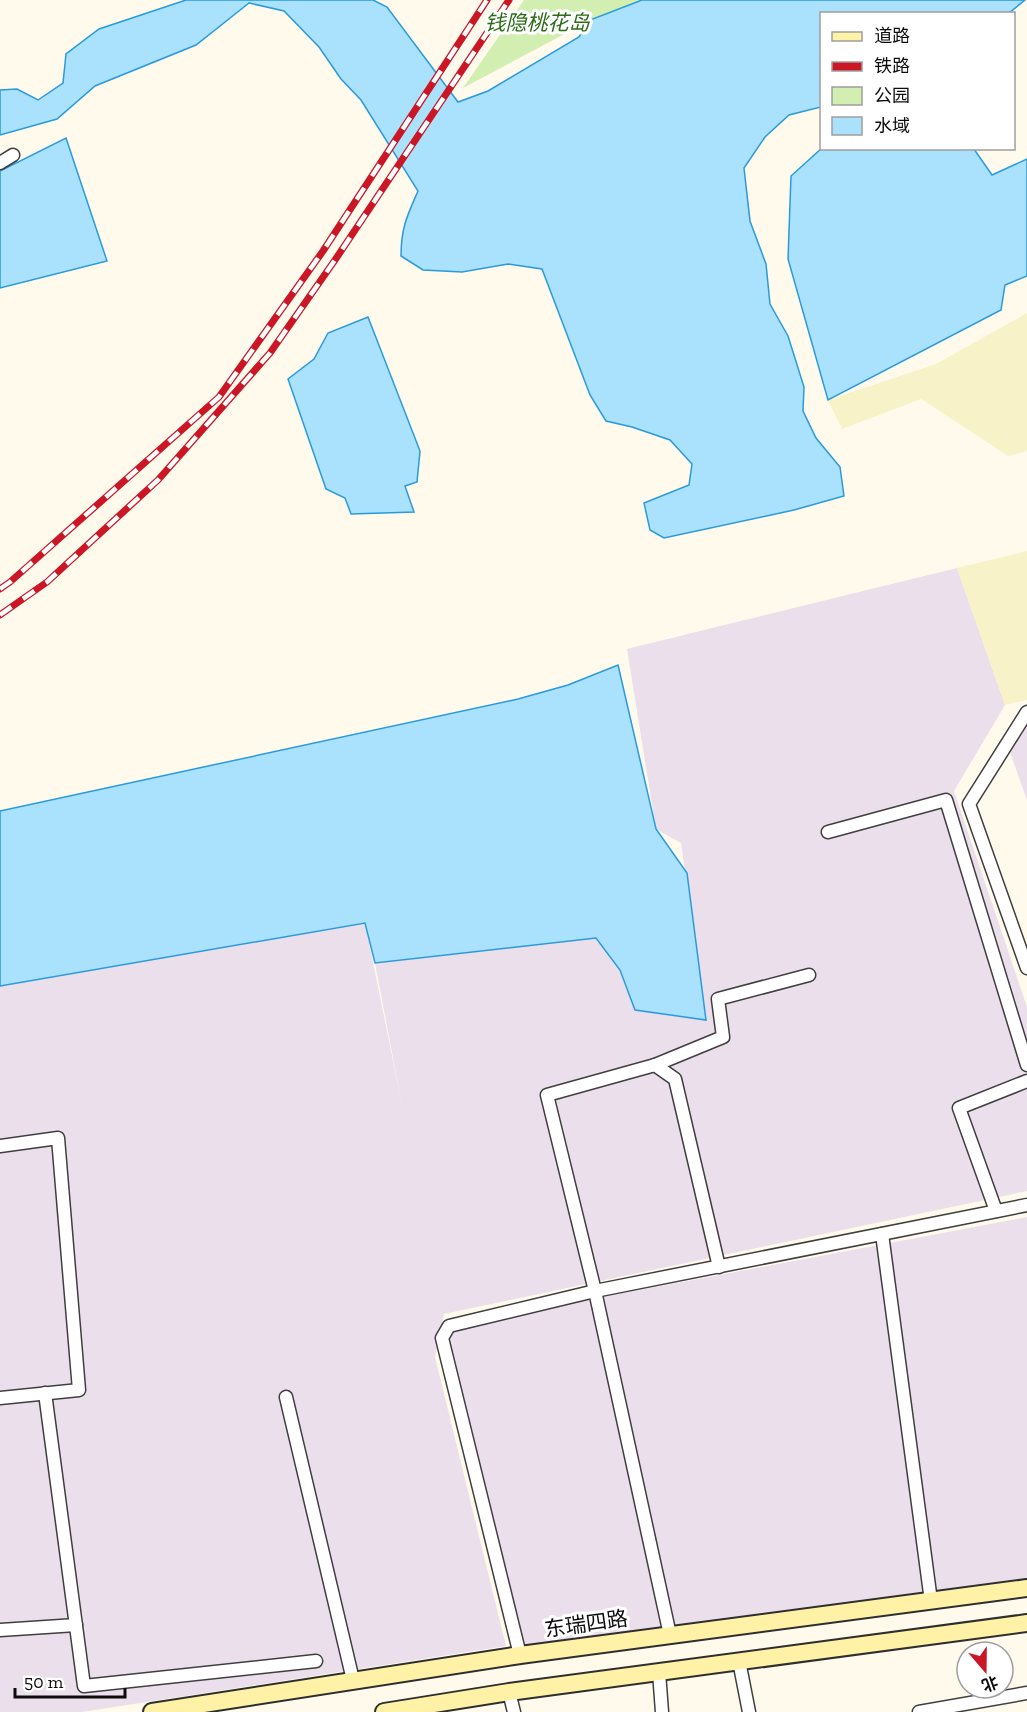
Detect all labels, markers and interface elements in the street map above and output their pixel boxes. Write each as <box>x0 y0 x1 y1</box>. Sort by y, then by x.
park label: 钱隐桃花岛 <box>485 10 590 35</box>
legend <box>820 12 1015 150</box>
text: 道路 <box>874 25 910 47</box>
text: 铁路 <box>874 55 910 77</box>
text: 公园 <box>874 85 910 107</box>
text: 水域 <box>874 115 910 137</box>
street label: 东瑞四路 <box>543 1605 629 1642</box>
north arrow <box>955 1640 1015 1700</box>
scale bar <box>15 1661 124 1699</box>
text: 50 m <box>24 1671 64 1693</box>
text: 北 <box>979 1672 1001 1695</box>

